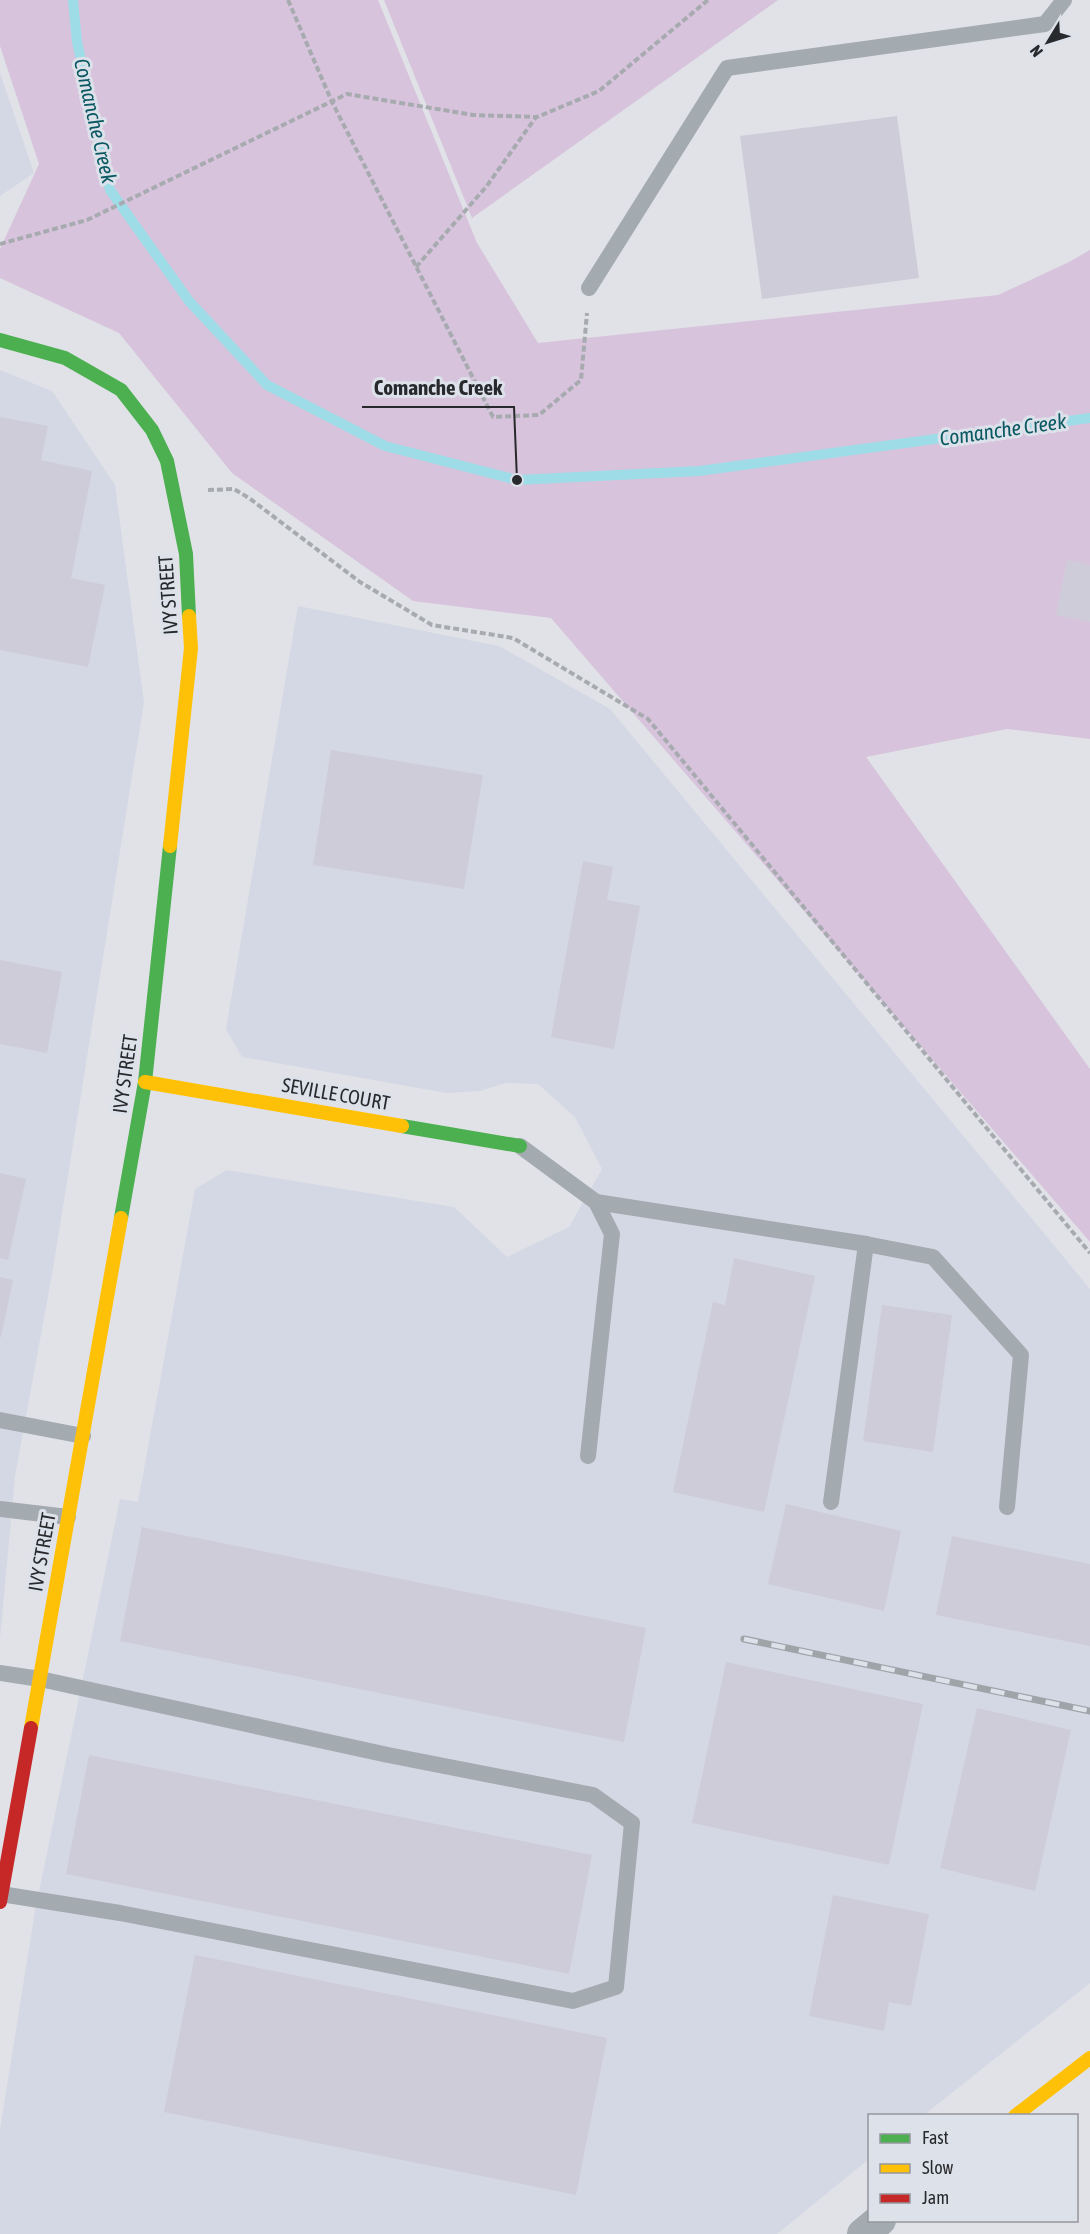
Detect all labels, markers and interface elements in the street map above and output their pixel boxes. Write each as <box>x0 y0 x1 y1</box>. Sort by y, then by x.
north arrow <box>1018 12 1078 72</box>
text: N <box>1026 42 1046 61</box>
water label: Comanche Creek <box>70 56 122 186</box>
callout: Comanche Creek <box>362 368 514 407</box>
text: Comanche Creek <box>374 375 503 399</box>
water label: Comanche Creek <box>938 408 1068 450</box>
street label: IVY STREET <box>153 554 182 636</box>
street label: IVY STREET <box>108 1033 141 1115</box>
street label: SEVILLE COURT <box>280 1073 392 1114</box>
street label: IVY STREET <box>23 1511 60 1593</box>
legend <box>868 2114 1078 2222</box>
text: Fast <box>922 2127 949 2148</box>
text: Slow <box>922 2157 953 2178</box>
text: Jam <box>922 2187 949 2208</box>

